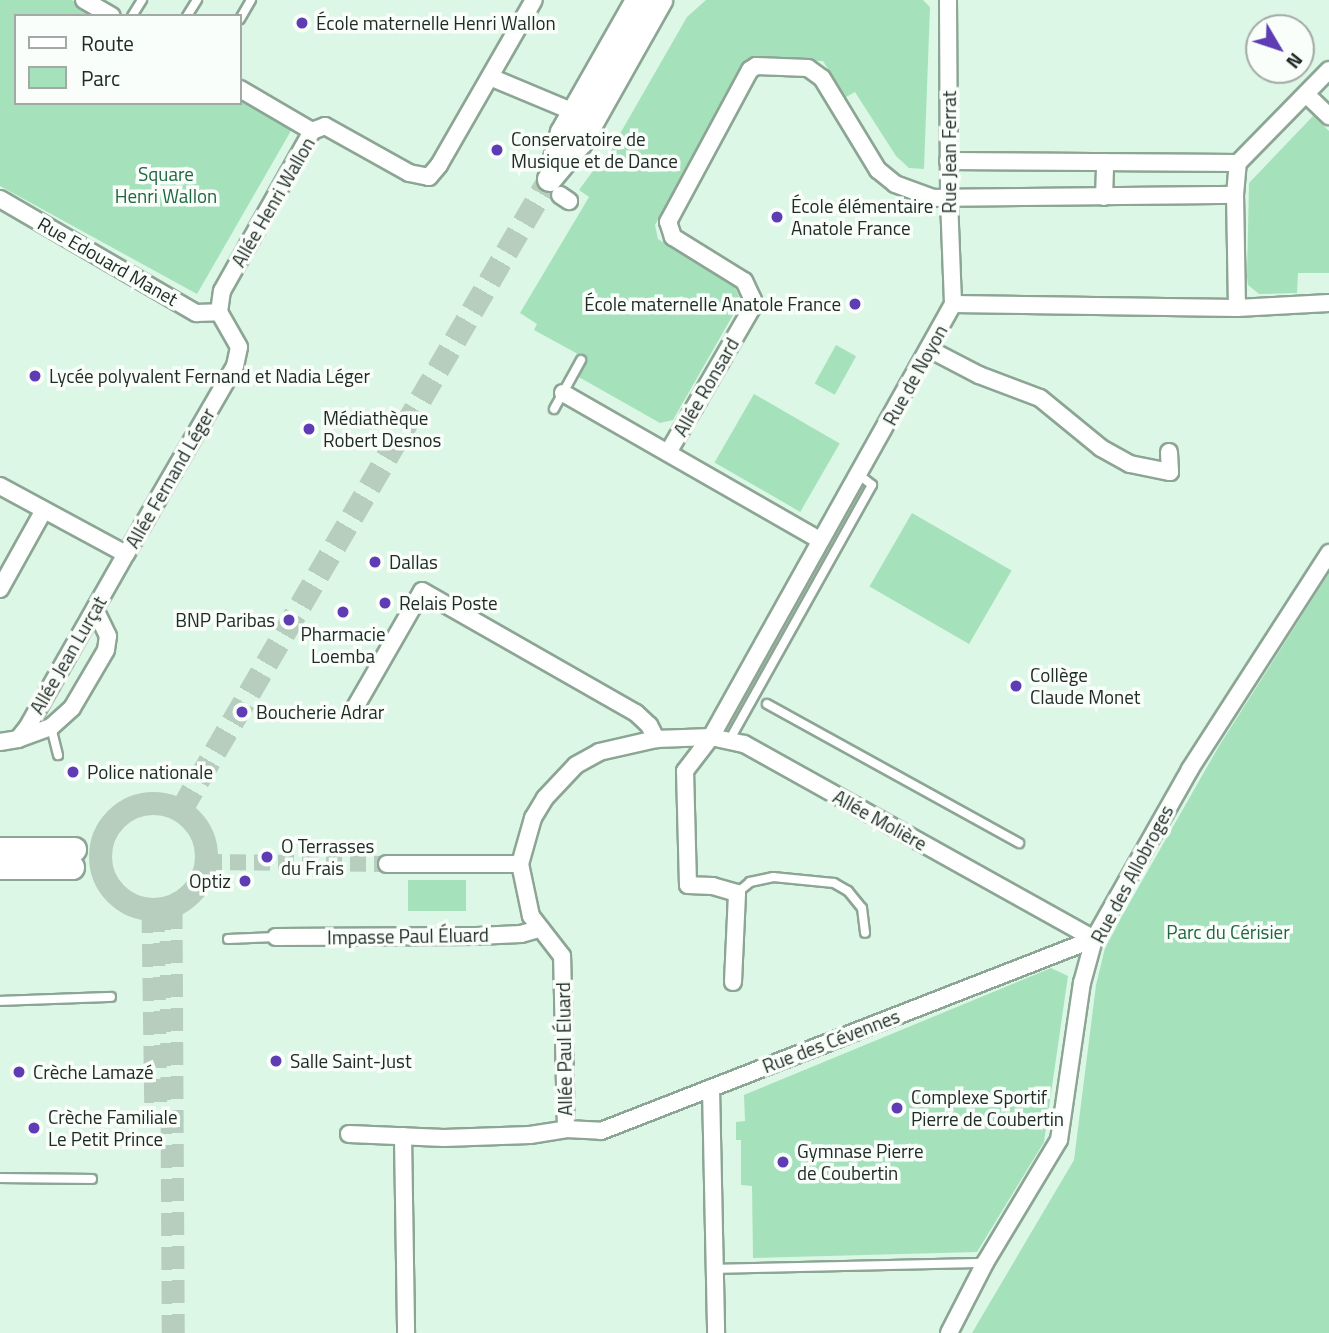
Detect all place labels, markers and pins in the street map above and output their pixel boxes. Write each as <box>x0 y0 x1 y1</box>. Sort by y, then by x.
place label: École maternelle Henri Wallon <box>316 12 556 34</box>
marker: École maternelle Henri Wallon <box>294 15 310 31</box>
place label: Conservatoire de Musique et de Dance <box>511 128 678 172</box>
marker: Conservatoire de Musique et de Dance <box>489 142 505 158</box>
place label: École élémentaire Anatole France <box>791 195 933 239</box>
marker: École élémentaire Anatole France <box>769 209 785 225</box>
place label: École maternelle Anatole France <box>584 293 841 315</box>
marker: École maternelle Anatole France <box>847 296 863 312</box>
place label: Lycée polyvalent Fernand et Nadia Léger <box>49 365 370 387</box>
marker: Lycée polyvalent Fernand et Nadia Léger <box>27 368 43 384</box>
place label: Médiathèque Robert Desnos <box>323 407 441 451</box>
marker: Médiathèque Robert Desnos <box>301 421 317 437</box>
place label: Dallas <box>389 551 438 573</box>
marker: Dallas <box>367 554 383 570</box>
place label: Relais Poste <box>399 592 498 614</box>
marker: Relais Poste <box>377 595 393 611</box>
marker: Pharmacie Loemba <box>335 604 351 620</box>
place label: BNP Paribas <box>175 609 275 631</box>
marker: BNP Paribas <box>281 612 297 628</box>
place label: Pharmacie Loemba <box>300 623 386 667</box>
place label: Collège Claude Monet <box>1030 664 1140 708</box>
marker: Collège Claude Monet <box>1008 678 1024 694</box>
place label: Boucherie Adrar <box>256 701 384 723</box>
marker: Boucherie Adrar <box>234 704 250 720</box>
place label: Police nationale <box>87 761 213 783</box>
marker: Police nationale <box>65 764 81 780</box>
place label: O Terrasses du Frais <box>281 835 374 879</box>
marker: O Terrasses du Frais <box>259 849 275 865</box>
place label: Optiz <box>189 870 231 892</box>
marker: Optiz <box>237 873 253 889</box>
place label: Salle Saint-Just <box>290 1050 412 1072</box>
marker: Salle Saint-Just <box>268 1053 284 1069</box>
place label: Crèche Lamazé <box>33 1061 154 1083</box>
marker: Crèche Lamazé <box>11 1064 27 1080</box>
place label: Complexe Sportif Pierre de Coubertin <box>911 1086 1064 1130</box>
marker: Complexe Sportif Pierre de Coubertin <box>889 1100 905 1116</box>
place label: Crèche Familiale Le Petit Prince <box>48 1106 177 1150</box>
marker: Crèche Familiale Le Petit Prince <box>26 1120 42 1136</box>
place label: Gymnase Pierre de Coubertin <box>797 1140 924 1184</box>
marker: Gymnase Pierre de Coubertin <box>775 1154 791 1170</box>

